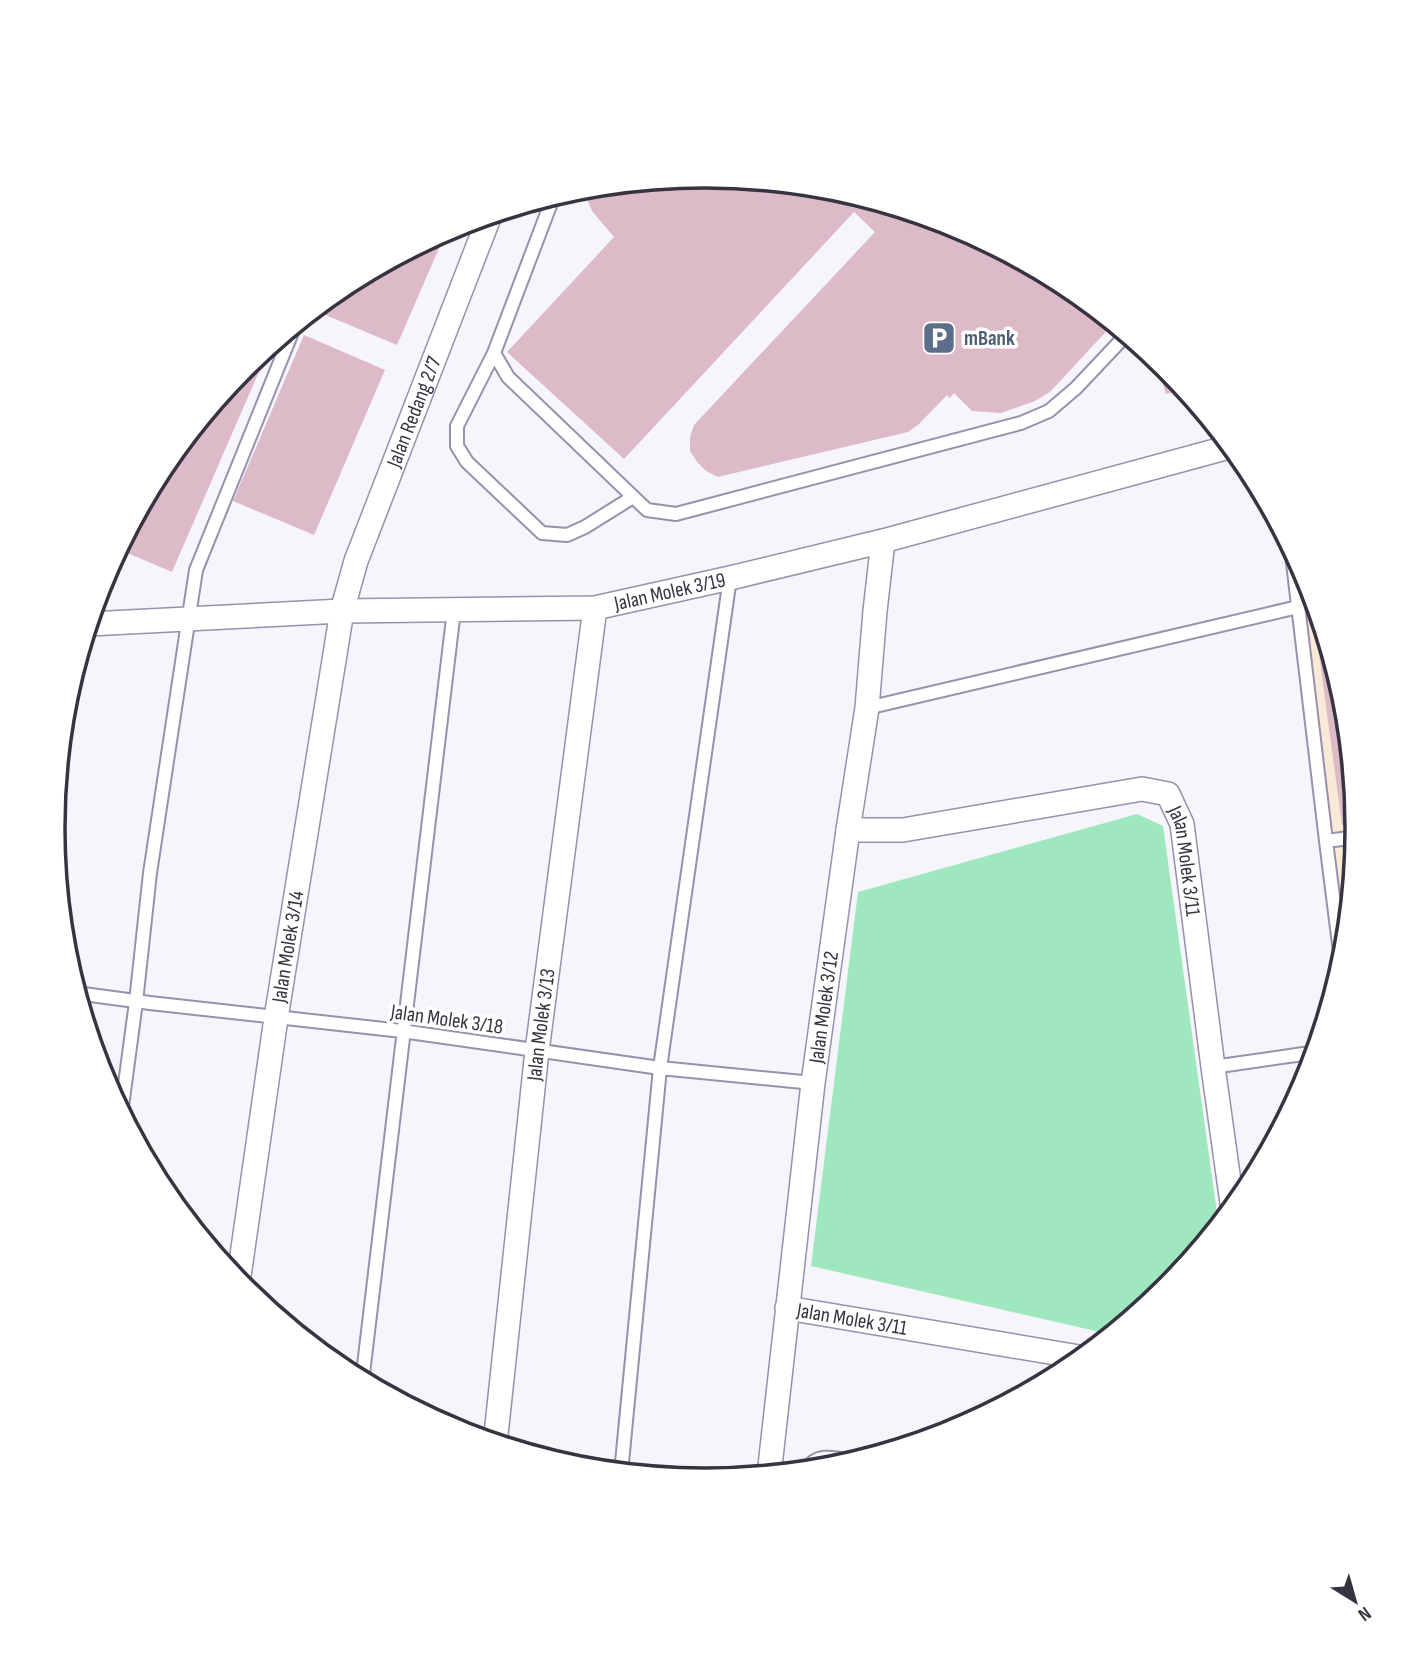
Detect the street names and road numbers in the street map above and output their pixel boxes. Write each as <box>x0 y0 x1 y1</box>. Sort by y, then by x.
street label: Jalan Redang 2/7 <box>381 352 447 472</box>
street label: Jalan Molek 3/19 <box>611 567 728 617</box>
street label: Jalan Molek 3/11 <box>1162 801 1206 918</box>
street label: Jalan Molek 3/14 <box>267 889 309 1005</box>
street label: Jalan Molek 3/12 <box>804 950 844 1066</box>
street label: Jalan Molek 3/13 <box>522 967 561 1083</box>
street label: Jalan Molek 3/18 <box>388 999 505 1040</box>
street label: Jalan Molek 3/11 <box>794 1298 910 1341</box>

